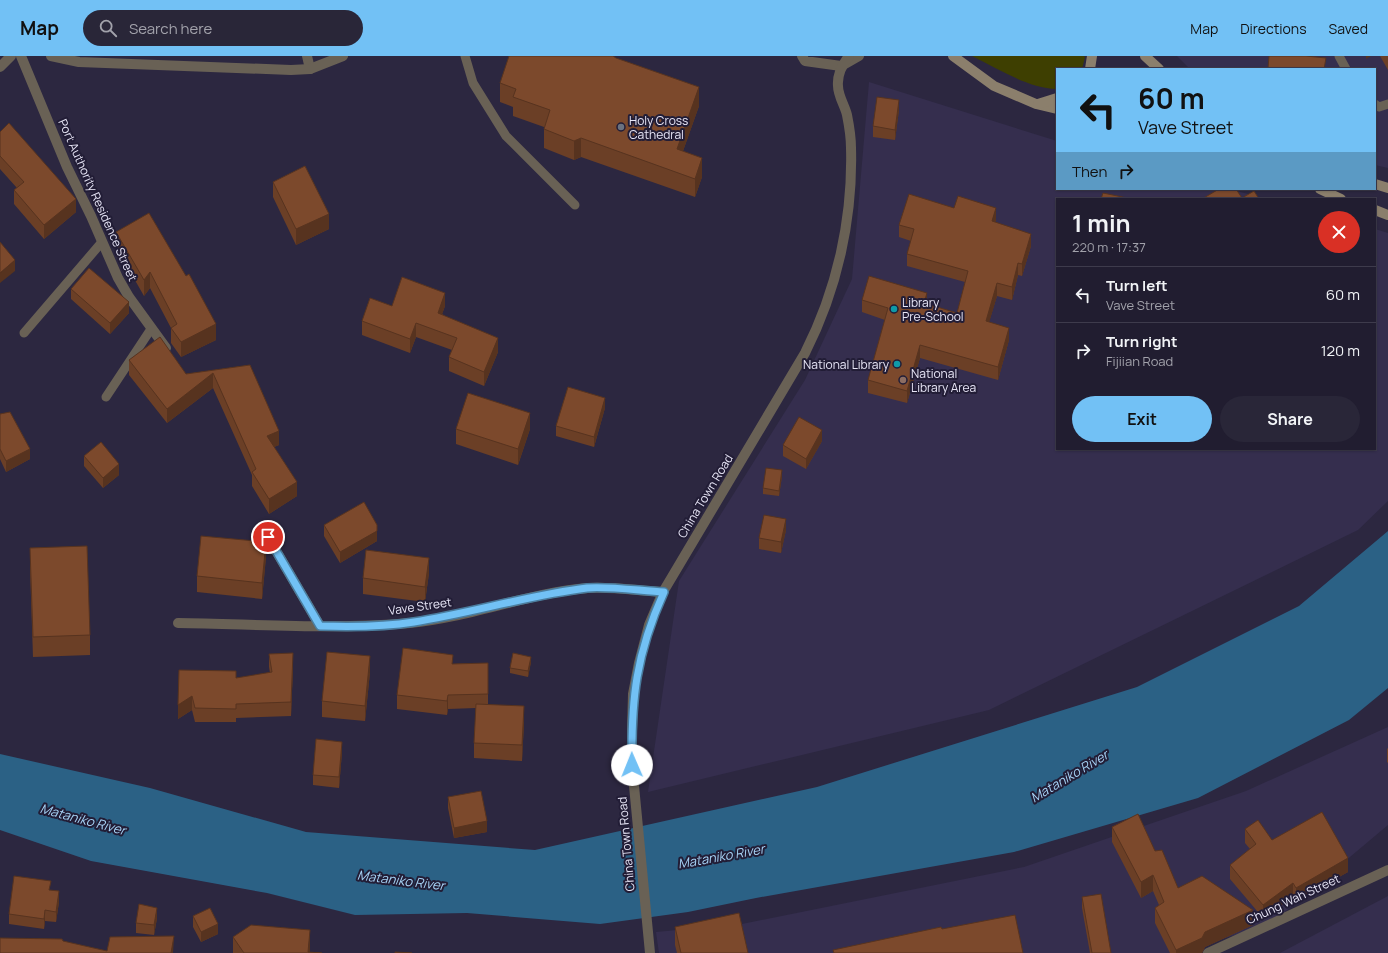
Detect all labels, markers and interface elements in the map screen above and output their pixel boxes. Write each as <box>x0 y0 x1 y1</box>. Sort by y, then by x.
search box <box>83 10 363 46</box>
text: Map <box>20 15 59 41</box>
icon: search <box>97 17 119 39</box>
text: Search here <box>129 18 212 39</box>
text: Map <box>1190 19 1218 38</box>
text: Directions <box>1240 19 1307 38</box>
text: Saved <box>1329 19 1368 38</box>
text: 60 m <box>1138 79 1205 117</box>
icon: left <box>1072 84 1124 136</box>
place label: Holy Cross Cathedral <box>629 112 688 143</box>
text: Vave Street <box>1138 115 1233 139</box>
street label: Port Authority Residence Street <box>54 116 142 284</box>
marker: Holy Cross Cathedral <box>616 122 626 132</box>
icon: right <box>1115 160 1137 182</box>
text: Then <box>1072 161 1107 182</box>
text: 1 min <box>1072 206 1131 239</box>
button: close <box>1318 211 1360 253</box>
text: 220 m · 17:37 <box>1072 238 1146 256</box>
text: Turn left <box>1106 275 1168 296</box>
icon: left <box>1072 284 1094 306</box>
text: 60 m <box>1326 284 1360 305</box>
place label: Library Pre-School <box>902 294 964 325</box>
text: Vave Street <box>1106 296 1175 314</box>
marker: Library Pre-School <box>889 304 899 314</box>
text: Turn right <box>1106 331 1177 352</box>
icon: right <box>1072 340 1094 362</box>
text: 120 m <box>1321 340 1360 361</box>
text: Fijiian Road <box>1106 352 1173 370</box>
place label: National Library <box>803 356 890 373</box>
marker: National Library <box>892 359 902 369</box>
place label: National Library Area <box>911 365 976 396</box>
marker: National Library Area <box>898 375 908 385</box>
button: Exit <box>1072 396 1212 442</box>
button: Share <box>1220 396 1360 442</box>
street label: China Town Road <box>673 451 737 541</box>
pin <box>251 520 285 554</box>
icon: arrive <box>257 526 279 548</box>
street label: Vave Street <box>387 593 453 619</box>
position arrow <box>611 744 653 786</box>
water label: Mataniko River <box>1027 744 1113 806</box>
street label: China Town Road <box>613 796 639 892</box>
water label: Mataniko River <box>38 799 130 840</box>
water label: Mataniko River <box>676 839 768 872</box>
water label: Mataniko River <box>356 866 448 895</box>
street label: Chung Wah Street <box>1243 870 1343 928</box>

